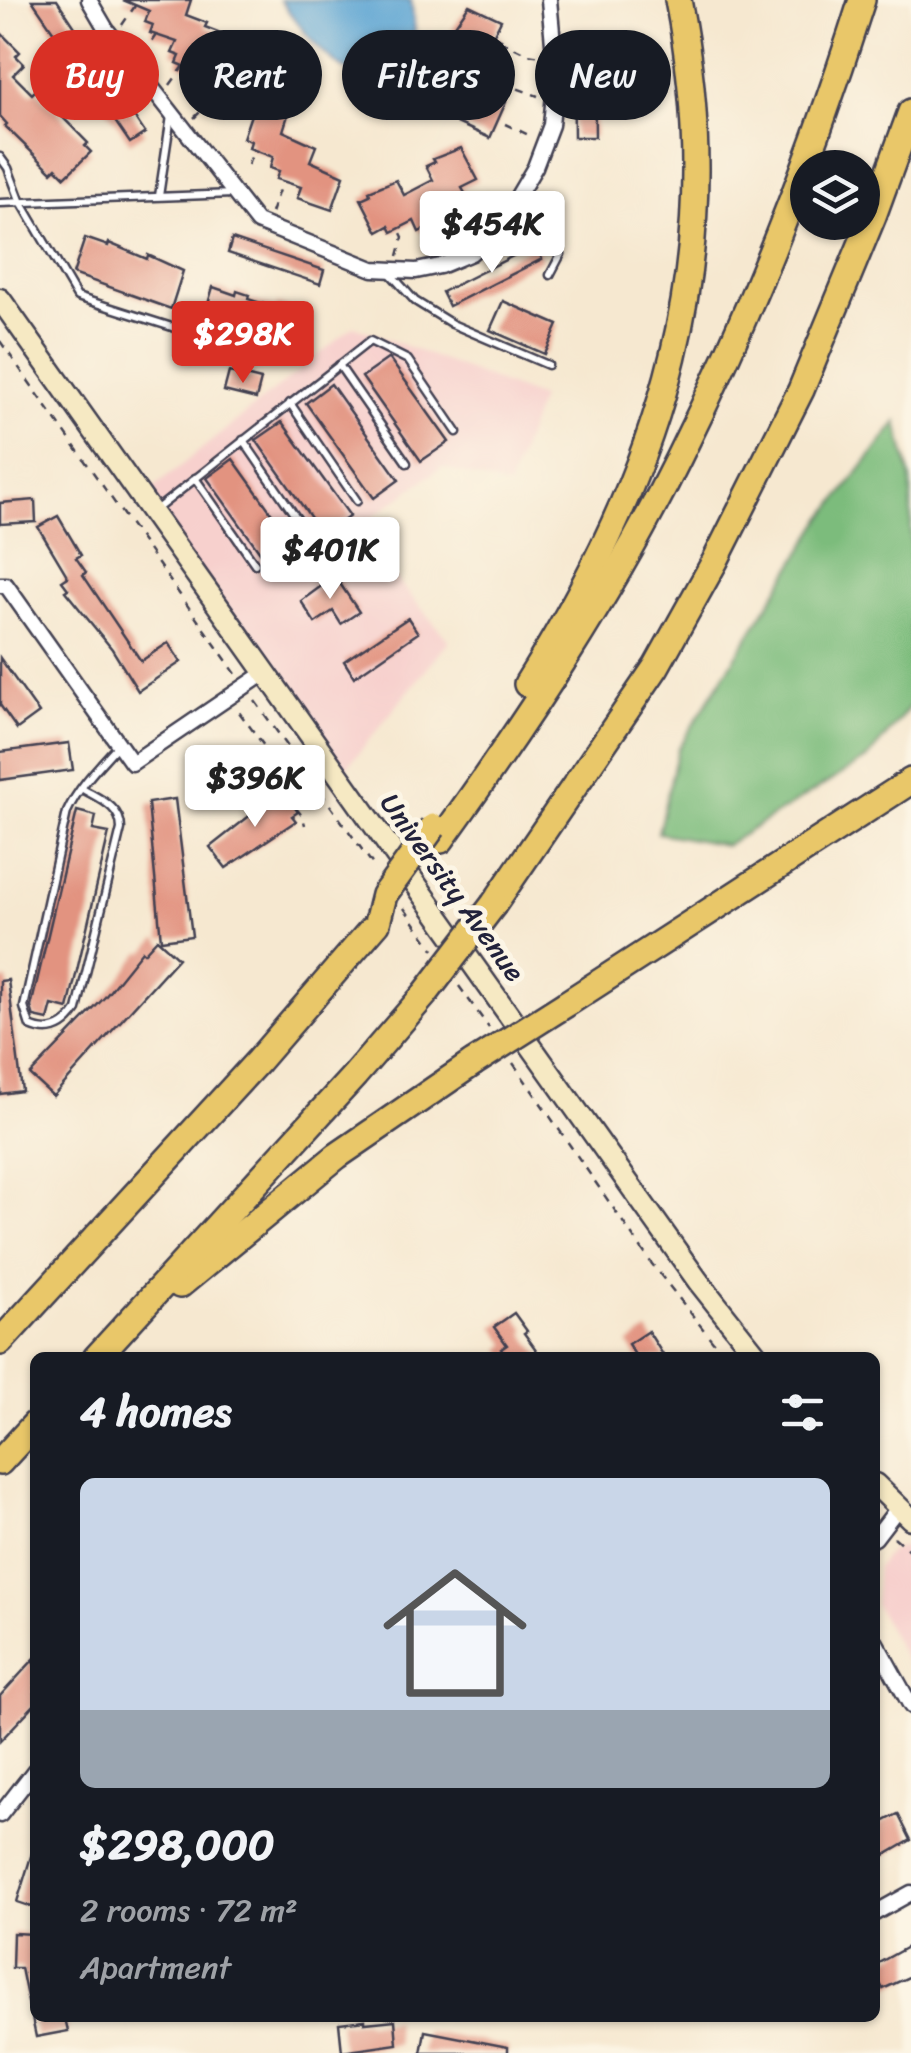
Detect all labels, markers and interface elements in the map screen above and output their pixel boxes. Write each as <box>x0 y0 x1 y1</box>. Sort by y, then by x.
chip: Buy <box>30 30 159 120</box>
chip: Rent <box>179 30 322 120</box>
chip: Filters <box>342 30 515 120</box>
chip: New <box>535 30 671 120</box>
map controls <box>790 150 880 240</box>
button: layers <box>790 150 880 240</box>
pin: $454K <box>422 191 562 276</box>
text: $454K <box>442 195 542 252</box>
pin: $298K <box>173 301 313 386</box>
text: $298K <box>194 305 292 362</box>
pin: $401K <box>260 517 400 602</box>
text: $401K <box>283 521 377 578</box>
pin: $396K <box>185 745 325 830</box>
text: $396K <box>207 749 303 806</box>
street label: University Avenue <box>367 782 538 992</box>
text: 4 homes <box>80 1375 232 1449</box>
icon: filters <box>775 1385 830 1440</box>
icon: home <box>365 1543 545 1723</box>
text: $298,000 <box>80 1808 275 1882</box>
text: 2 rooms · 72 m² <box>80 1882 298 1939</box>
text: Apartment <box>80 1939 231 1996</box>

